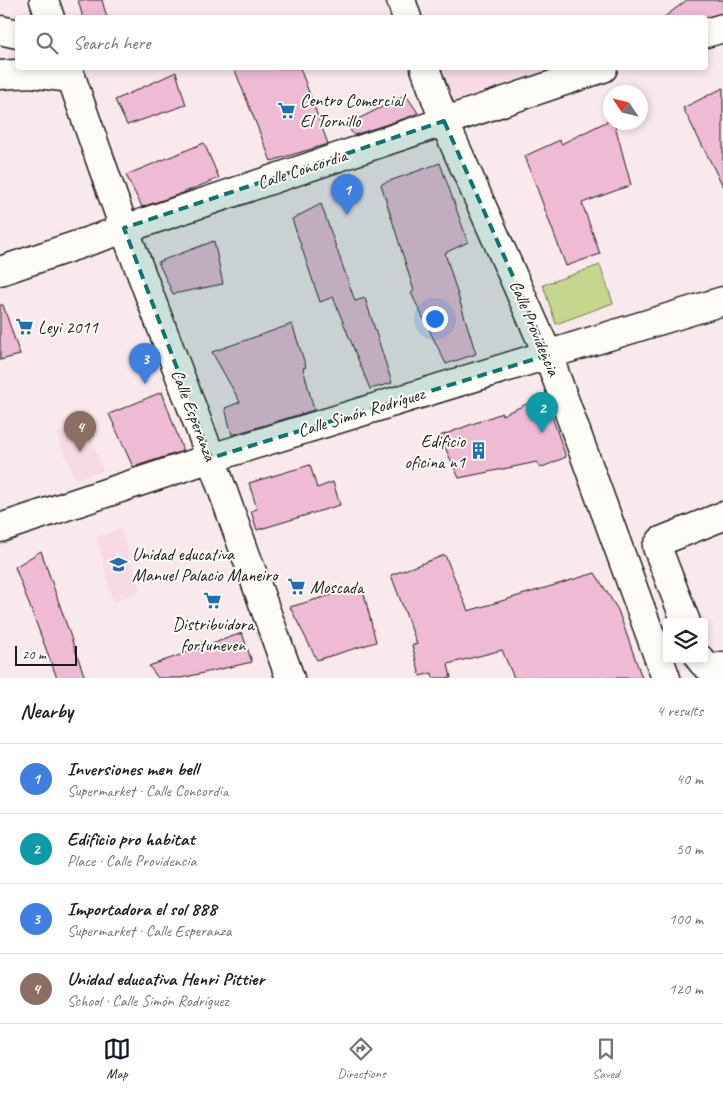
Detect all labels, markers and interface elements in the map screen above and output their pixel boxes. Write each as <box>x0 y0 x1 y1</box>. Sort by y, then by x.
search box <box>15 15 708 70</box>
icon: search <box>33 29 61 57</box>
text: Search here <box>73 31 150 55</box>
north arrow <box>603 85 648 130</box>
place label: Centro Comercial El Tornillo <box>300 89 406 132</box>
supermarket icon: Centro Comercial El Tornillo <box>276 100 296 120</box>
street label: Calle Concordia <box>254 144 351 194</box>
pin: 1 <box>331 174 363 215</box>
street label: Calle Providencia <box>505 277 565 380</box>
your location <box>422 306 448 332</box>
place label: Leyi 2011 <box>38 316 99 338</box>
supermarket icon: Leyi 2011 <box>14 317 34 337</box>
pin: 3 <box>129 343 161 384</box>
street label: Calle Esperanza <box>166 366 222 466</box>
street label: Calle Simón Rodríguez <box>295 382 429 442</box>
pin: 2 <box>526 392 558 433</box>
pin: 4 <box>64 411 96 452</box>
place label: Edificio oficina n1 <box>405 430 467 473</box>
building icon: Edificio oficina n1 <box>469 441 489 461</box>
place label: Unidad educativa Manuel Palacio Maneiro <box>132 543 279 586</box>
school or university icon: Unidad educativa Manuel Palacio Maneiro <box>108 554 128 574</box>
place label: Moscada <box>310 576 365 598</box>
supermarket icon: Moscada <box>286 577 306 597</box>
supermarket icon: Distribuidora fortuneven <box>203 591 223 611</box>
place label: Distribuidora fortuneven <box>172 613 255 656</box>
map controls <box>663 618 708 663</box>
button: layers <box>663 618 708 663</box>
scale bar <box>15 643 78 666</box>
text: 20 m <box>22 646 46 663</box>
text: Nearby <box>20 698 73 724</box>
text: 4 results <box>656 701 703 721</box>
text: Inversiones men bell <box>67 757 198 781</box>
text: 1 <box>32 769 40 789</box>
text: 40 m <box>676 769 703 789</box>
text: Supermarket · Calle Concordia <box>67 781 228 801</box>
text: Edificio pro habitat <box>67 827 195 851</box>
text: 2 <box>32 839 40 859</box>
text: 50 m <box>676 839 703 859</box>
text: Place · Calle Providencia <box>67 851 196 871</box>
text: Importadora el sol 888 <box>67 897 216 921</box>
text: 3 <box>32 909 40 929</box>
text: 100 m <box>669 909 703 929</box>
text: Supermarket · Calle Esperanza <box>67 921 231 941</box>
text: Unidad educativa Henri Pittier <box>67 967 264 991</box>
text: 4 <box>32 979 40 999</box>
text: 120 m <box>669 979 703 999</box>
text: School · Calle Simón Rodríguez <box>67 991 229 1011</box>
tab: Map <box>103 1035 131 1082</box>
tab: Directions <box>337 1035 386 1082</box>
tab: Saved <box>592 1035 620 1082</box>

